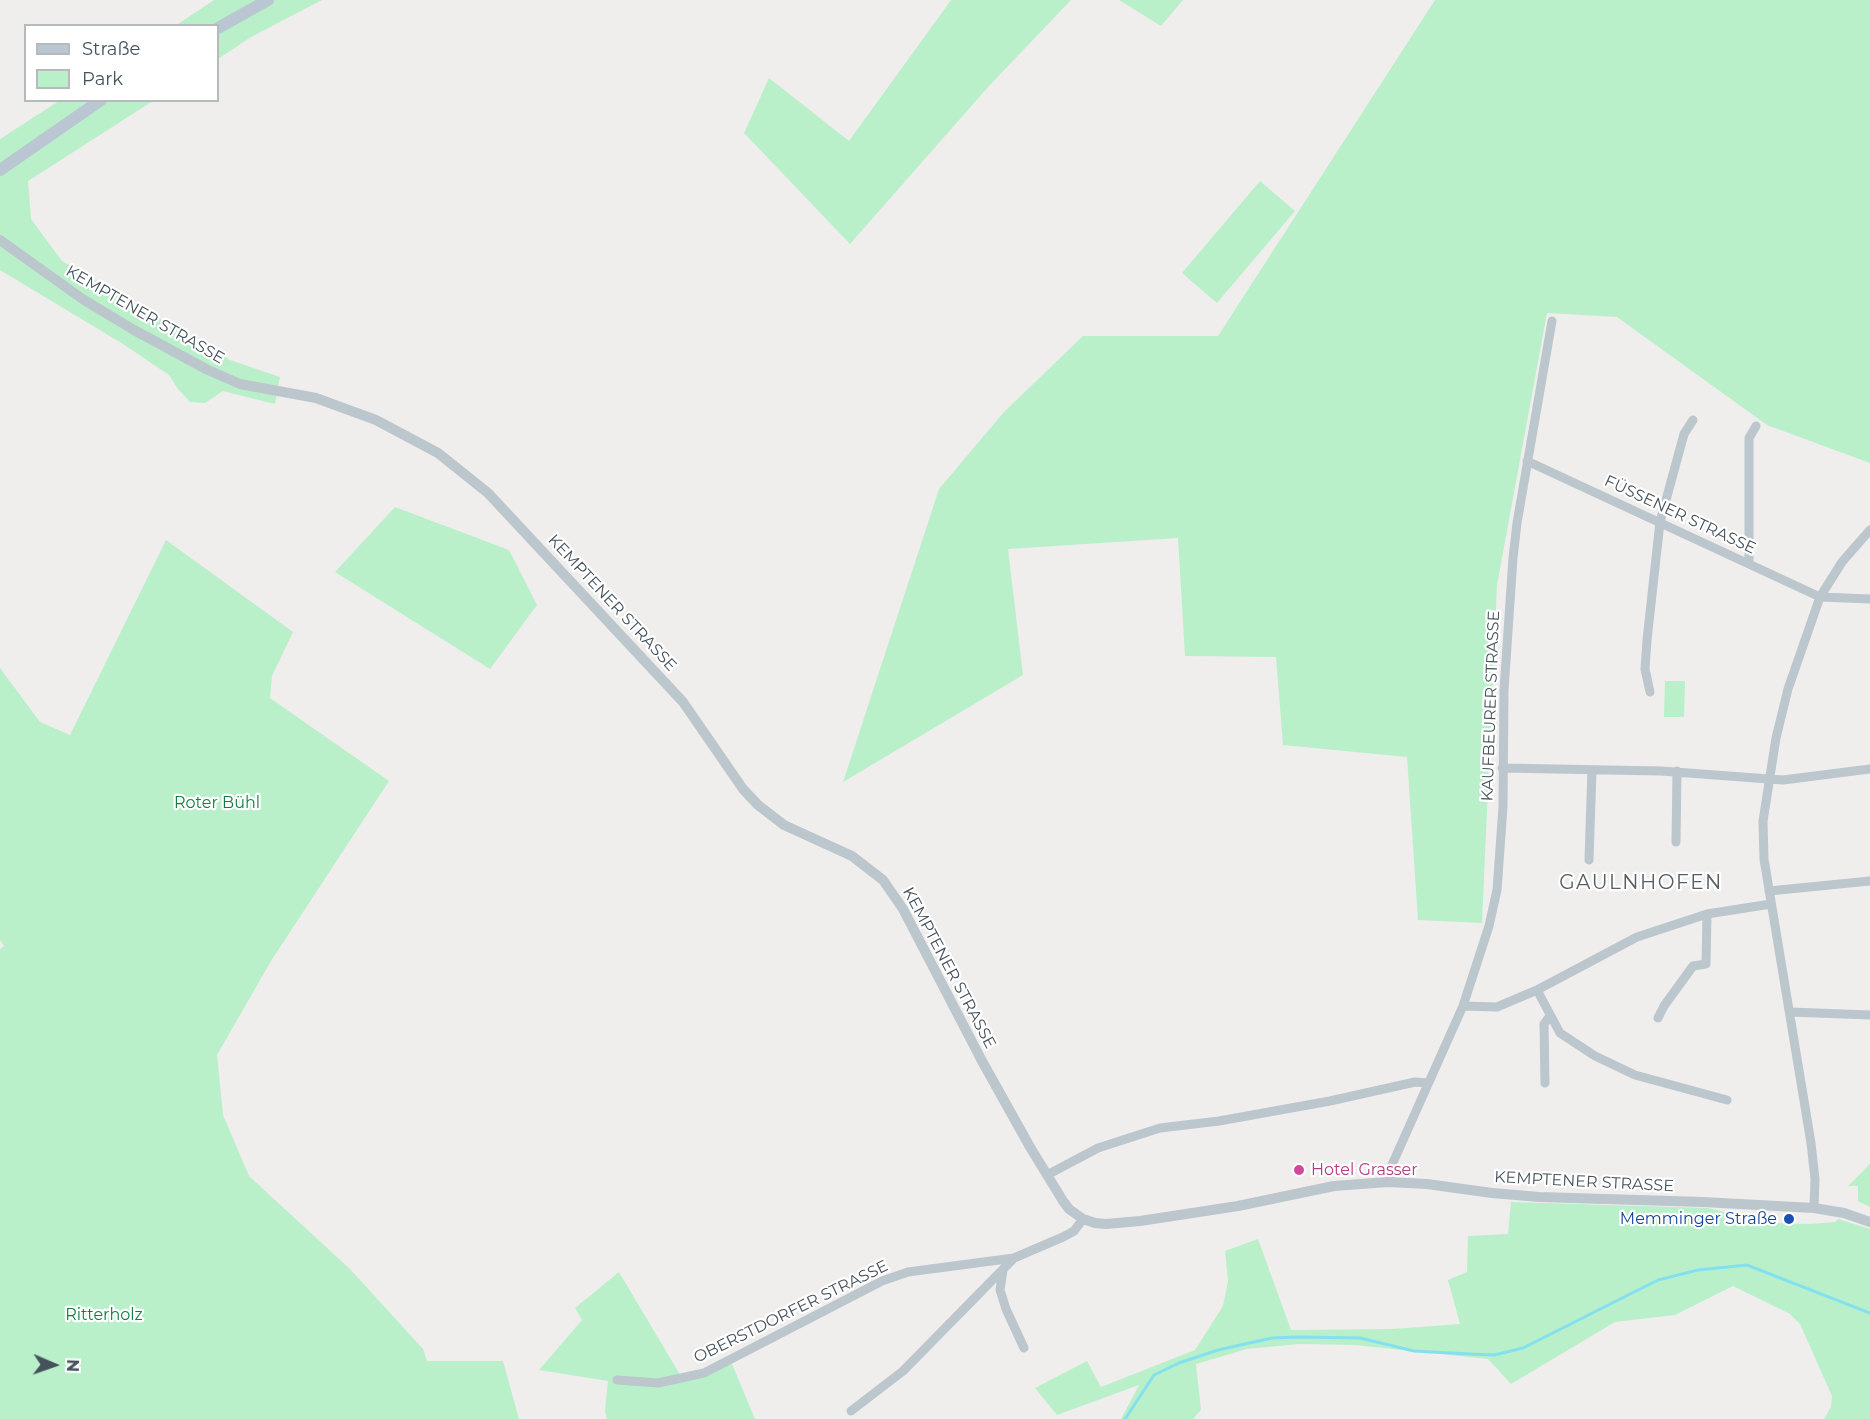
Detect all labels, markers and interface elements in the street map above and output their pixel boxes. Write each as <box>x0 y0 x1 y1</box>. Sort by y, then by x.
legend <box>24 24 219 102</box>
text: Straße <box>82 38 140 60</box>
text: Park <box>82 68 123 90</box>
street label: KEMPTENER STRASSE <box>62 262 228 368</box>
street label: FÜSSENER STRASSE <box>1601 471 1759 559</box>
street label: KEMPTENER STRASSE <box>544 531 680 675</box>
street label: KAUFBEURER STRASSE <box>1478 610 1504 802</box>
park label: Roter Bühl <box>174 793 260 813</box>
district label: GAULNHOFEN <box>1559 871 1723 895</box>
street label: KEMPTENER STRASSE <box>898 884 1000 1052</box>
place label: Hotel Grasser <box>1311 1160 1418 1180</box>
marker: Hotel Grasser <box>1292 1163 1306 1177</box>
street label: KEMPTENER STRASSE <box>1494 1168 1674 1196</box>
place label: Memminger Straße <box>1620 1209 1777 1229</box>
marker: Memminger Straße <box>1782 1212 1796 1226</box>
street label: OBERSTDORFER STRASSE <box>691 1257 891 1367</box>
park label: Ritterholz <box>65 1305 143 1325</box>
north arrow <box>24 1335 84 1395</box>
text: N <box>63 1359 82 1372</box>

